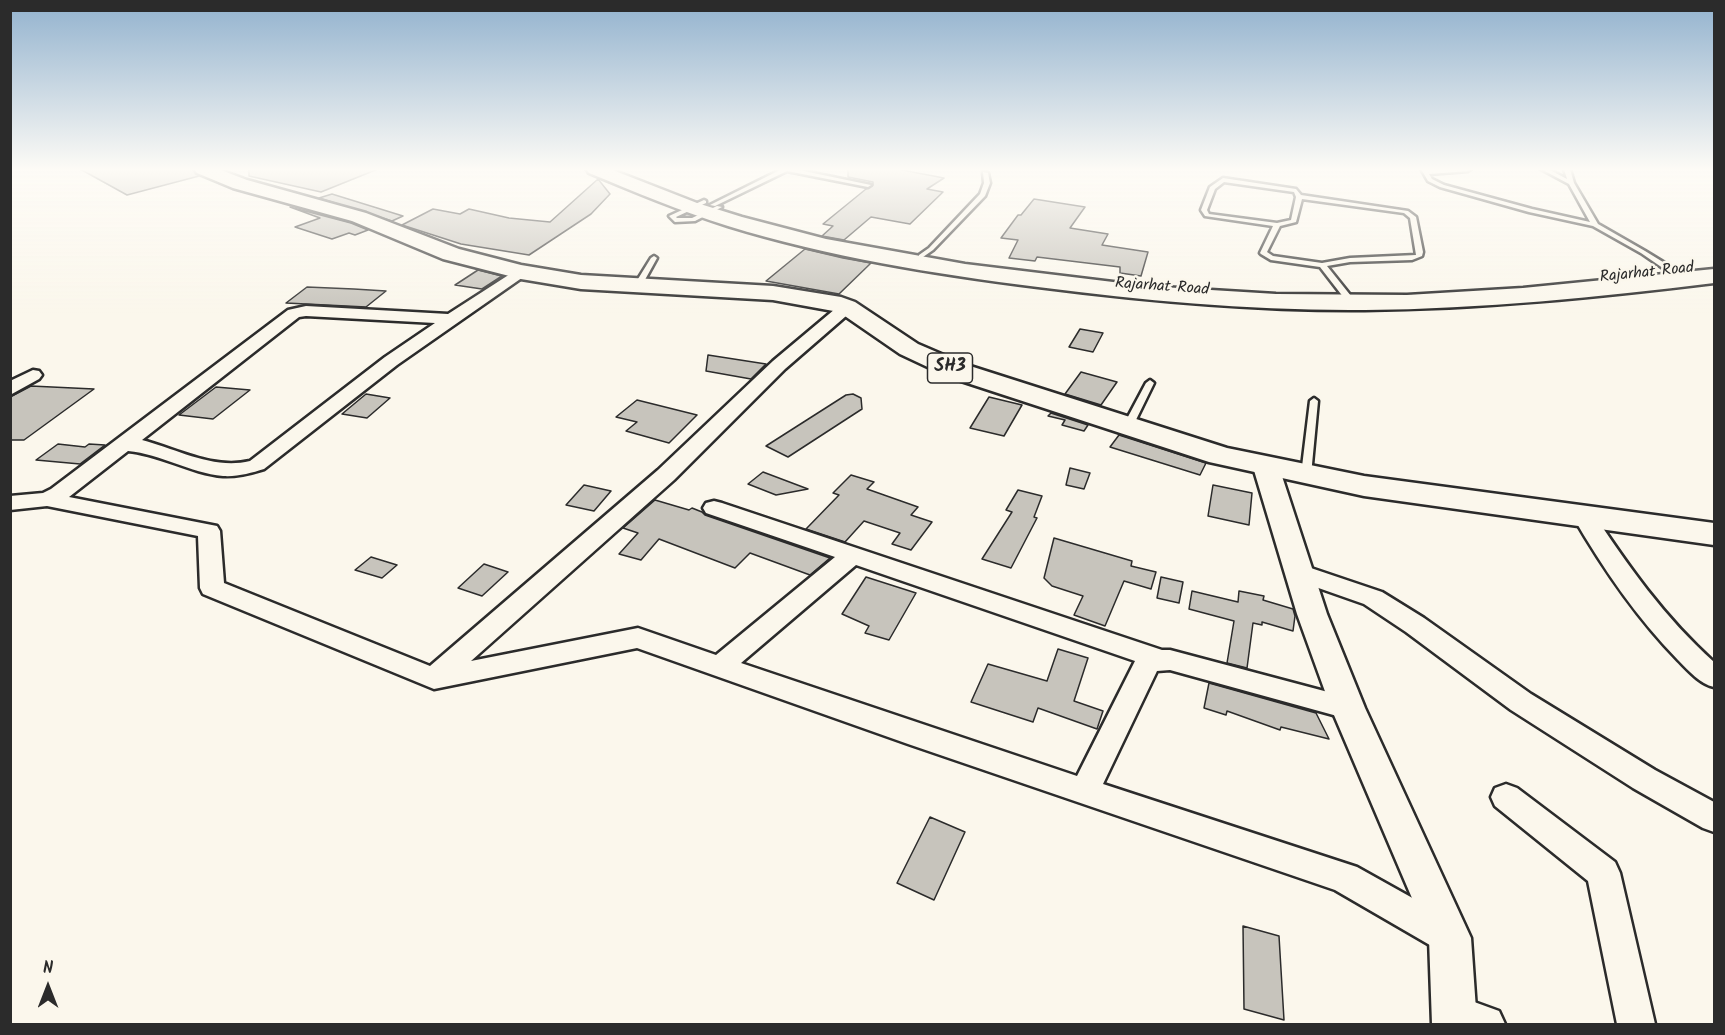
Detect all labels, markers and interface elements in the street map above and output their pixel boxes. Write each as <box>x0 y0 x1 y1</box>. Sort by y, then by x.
street label: Rajarhat Road <box>1599 260 1695 288</box>
street label: Rajarhat Road <box>1114 275 1210 301</box>
road number: SH3 <box>928 353 972 383</box>
text: N <box>43 956 53 981</box>
north arrow <box>18 957 78 1017</box>

